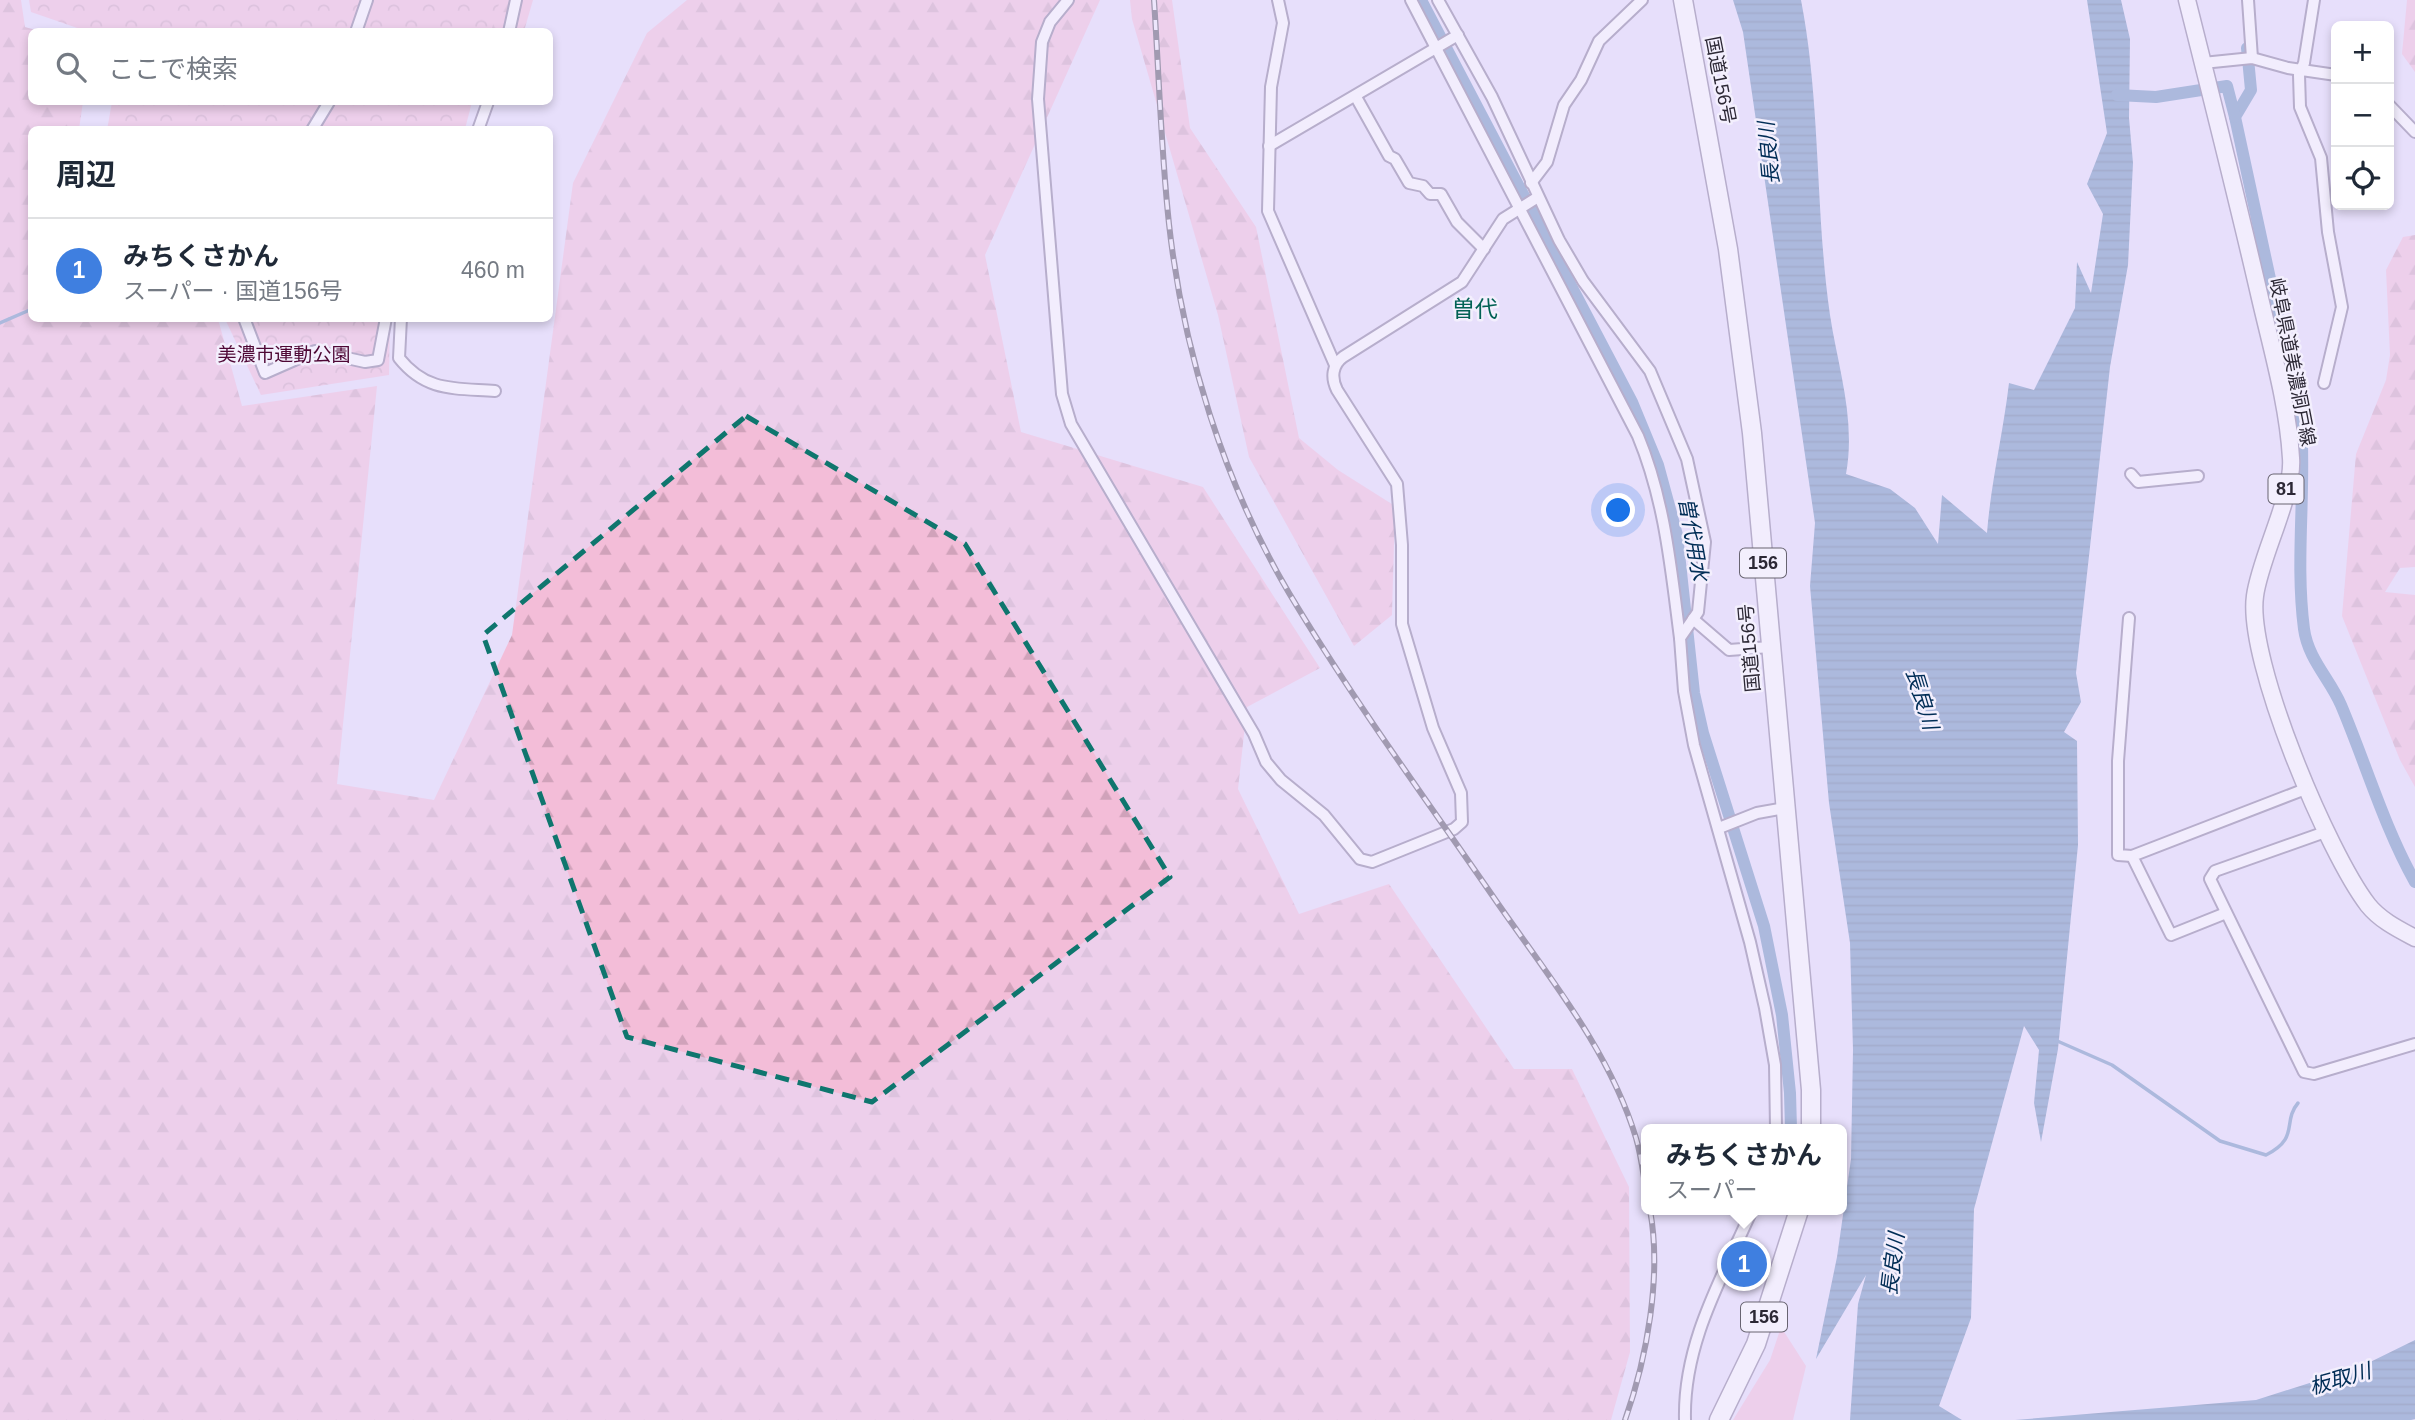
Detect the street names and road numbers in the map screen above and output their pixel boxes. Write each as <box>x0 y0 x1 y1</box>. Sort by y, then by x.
street label: 国道156号 <box>1702 35 1739 126</box>
street label: 岐阜県道美濃洞戸線 <box>2266 276 2319 448</box>
road number: 81 <box>2268 475 2304 504</box>
road number: 156 <box>1740 548 1786 578</box>
street label: 国道156号 <box>1735 603 1764 693</box>
road number: 156 <box>1741 1302 1787 1332</box>

